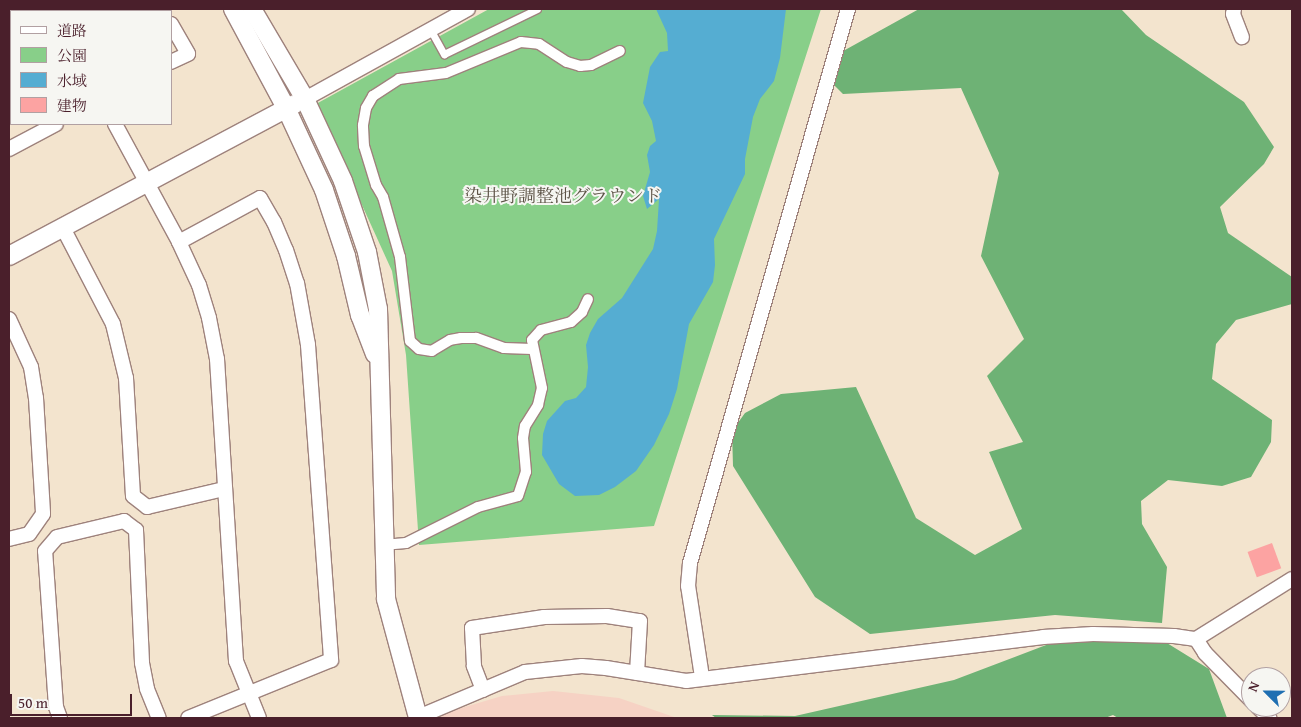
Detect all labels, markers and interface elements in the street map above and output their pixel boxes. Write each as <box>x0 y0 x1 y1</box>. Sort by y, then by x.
legend <box>10 10 172 125</box>
text: 道路 <box>57 20 87 41</box>
text: 公園 <box>57 45 87 66</box>
text: 水域 <box>57 70 87 91</box>
text: 建物 <box>57 95 87 116</box>
park label: 染井野調整池グラウンド <box>464 185 662 207</box>
north arrow <box>1241 667 1291 717</box>
text: N <box>1242 678 1264 695</box>
scale bar <box>12 684 135 716</box>
text: 50 m <box>18 692 48 713</box>

